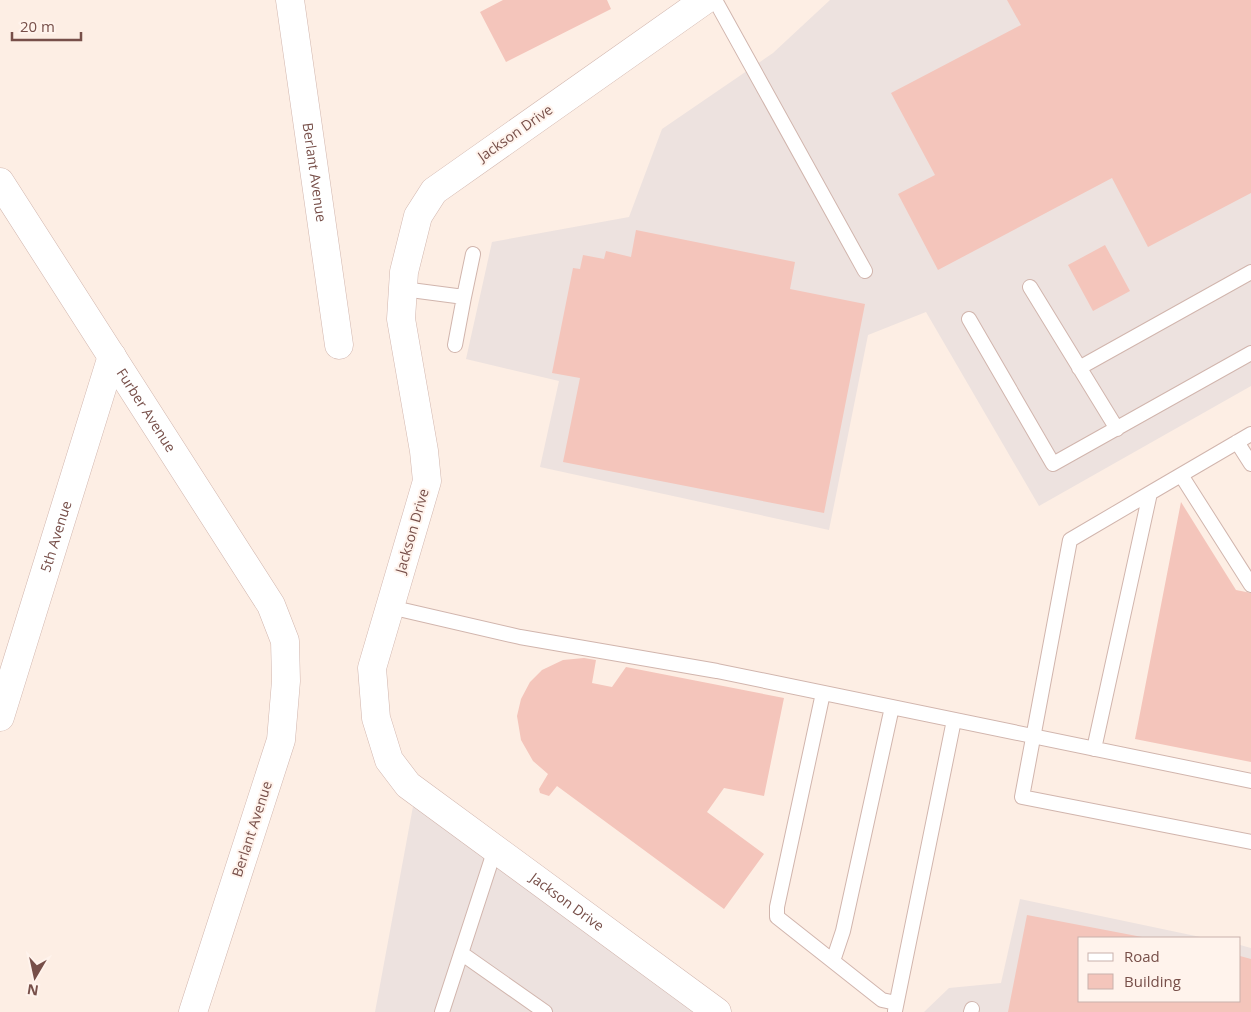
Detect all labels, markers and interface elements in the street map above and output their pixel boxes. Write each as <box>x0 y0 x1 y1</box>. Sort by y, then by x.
scale bar <box>12 10 81 42</box>
text: 20 m <box>20 16 55 36</box>
street label: Jackson Drive <box>472 100 556 167</box>
street label: Berlant Avenue <box>299 121 331 223</box>
street label: Furber Avenue <box>113 364 181 456</box>
street label: Jackson Drive <box>390 486 433 577</box>
street label: 5th Avenue <box>35 498 76 575</box>
street label: Berlant Avenue <box>227 778 276 879</box>
street label: Jackson Drive <box>525 867 608 935</box>
legend <box>1078 937 1241 1002</box>
text: Road <box>1124 946 1160 966</box>
north arrow <box>10 952 60 1002</box>
text: Building <box>1124 971 1181 991</box>
text: N <box>26 980 40 1001</box>

